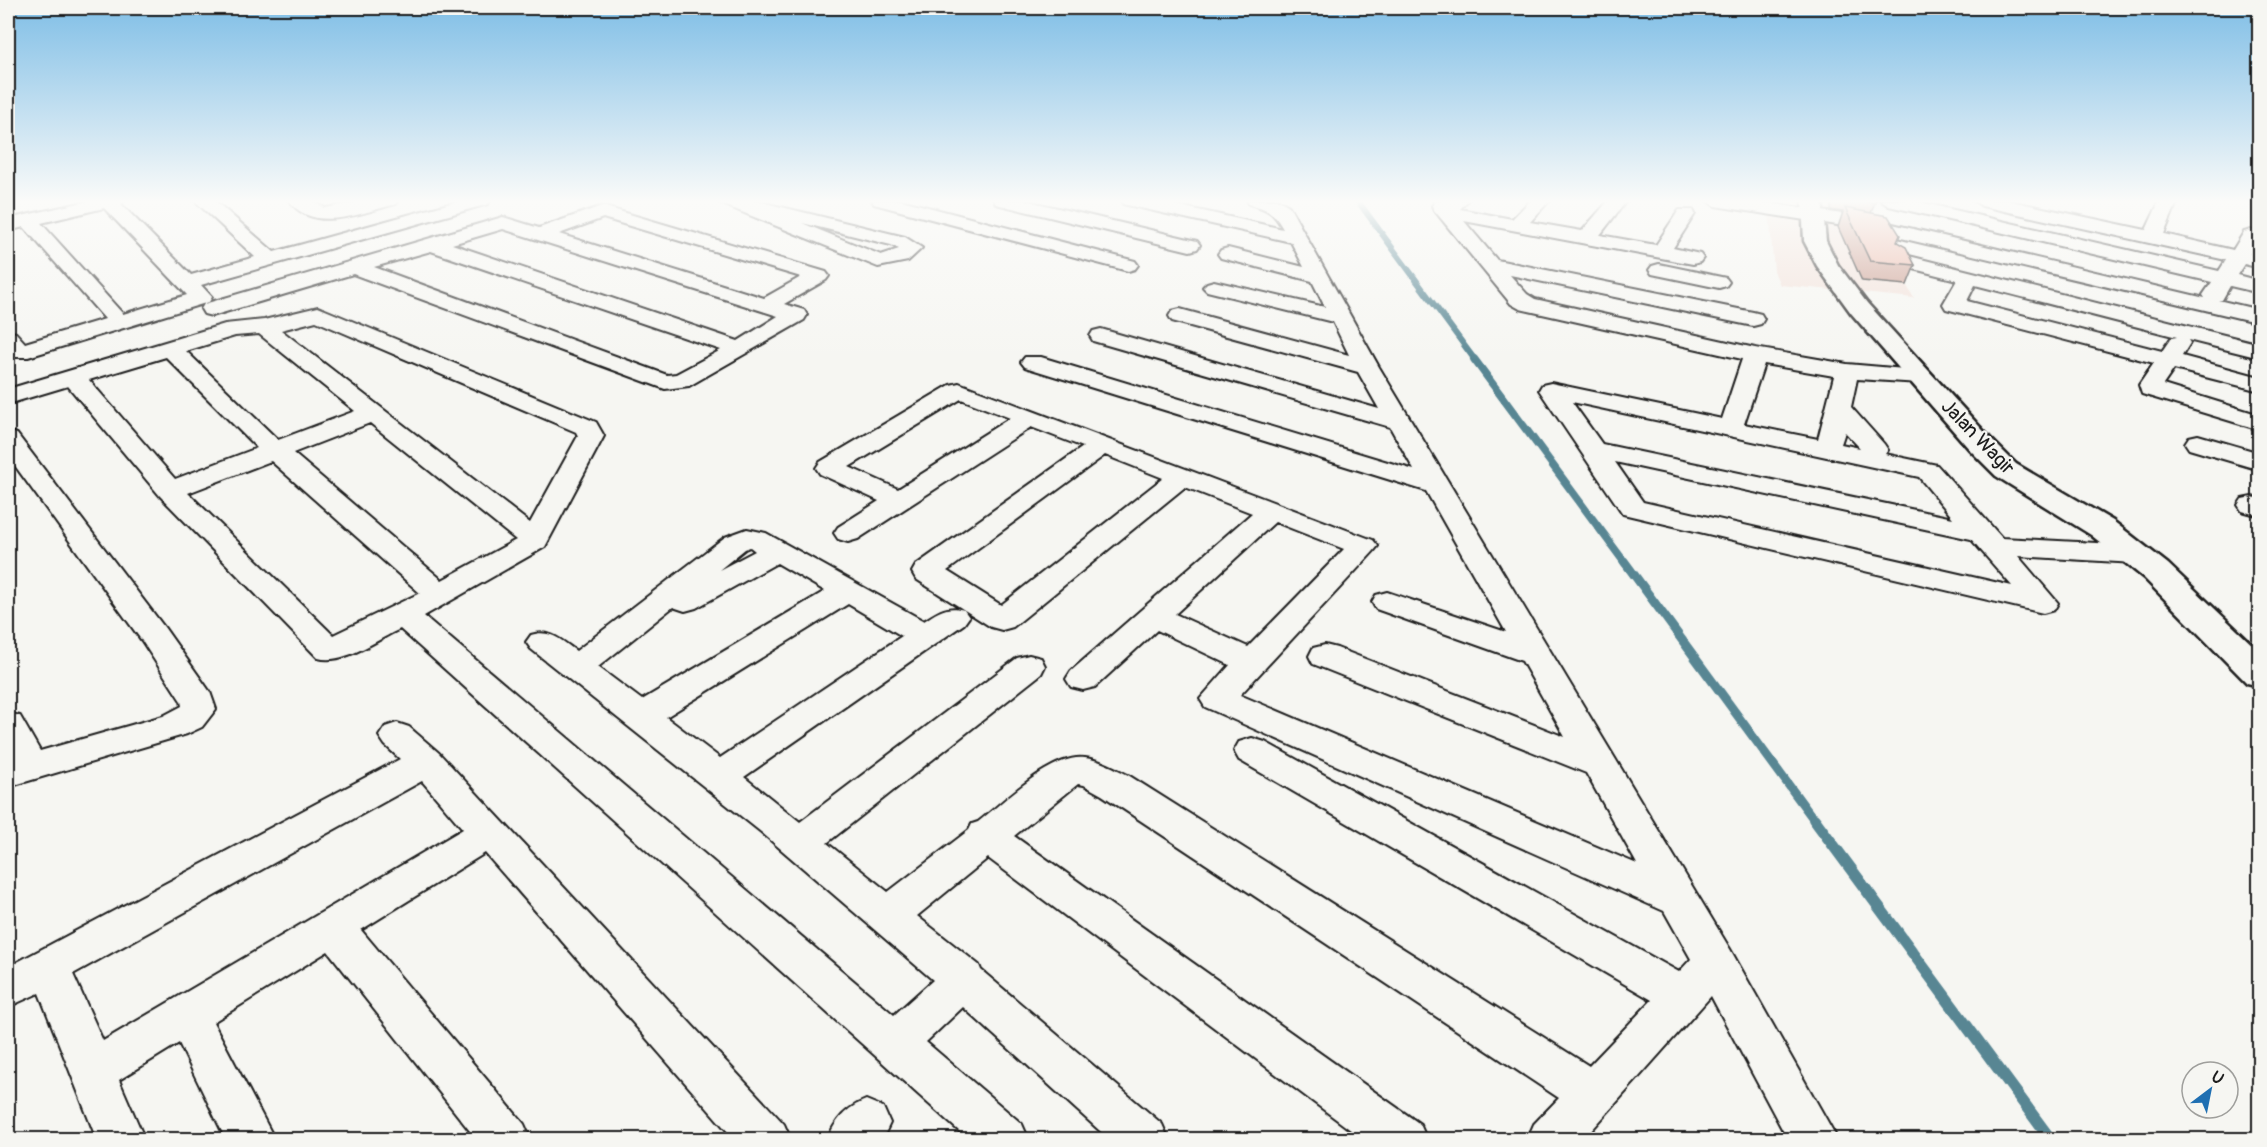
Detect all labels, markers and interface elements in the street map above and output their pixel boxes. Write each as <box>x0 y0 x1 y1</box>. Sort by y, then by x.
street label: Jalan Wagir <box>1936 394 2020 480</box>
north arrow <box>2180 1060 2240 1120</box>
text: U <box>2208 1067 2228 1090</box>

